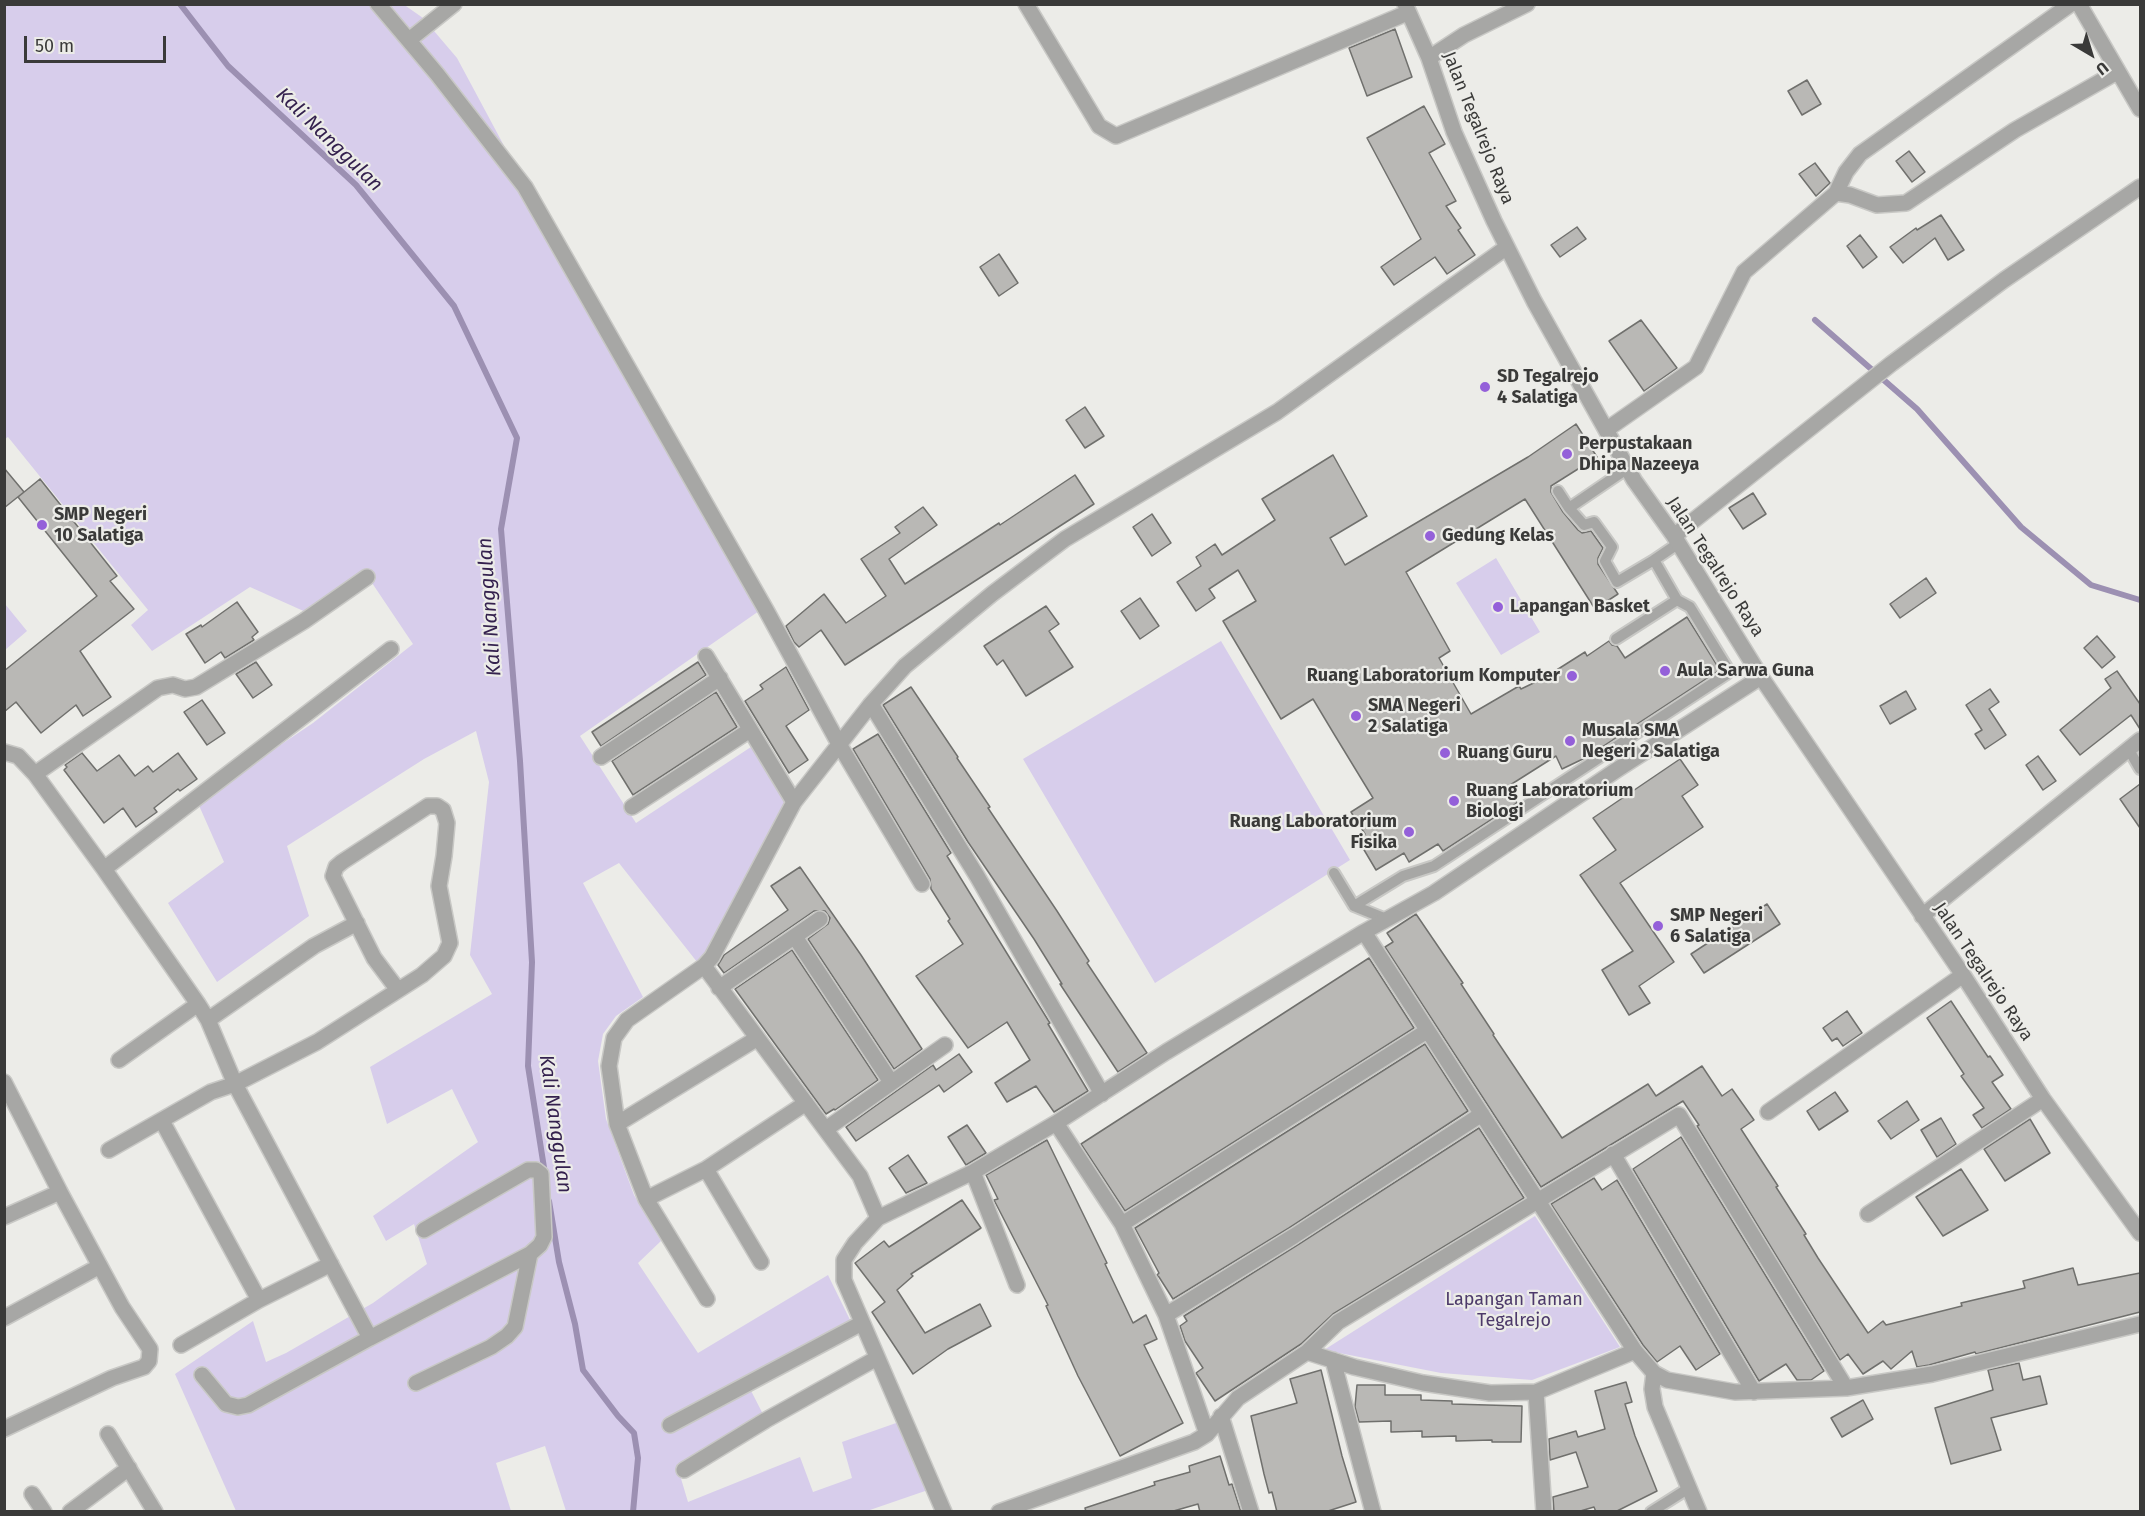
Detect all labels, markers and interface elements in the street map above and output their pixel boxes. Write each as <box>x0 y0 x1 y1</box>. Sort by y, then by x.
scale bar <box>27 24 170 62</box>
north arrow <box>2061 24 2121 84</box>
text: 50 m <box>35 35 74 57</box>
street label: Jalan Tegalrejo Raya <box>1438 49 1518 207</box>
text: U <box>2092 58 2112 79</box>
water label: Kali Nanggulan <box>271 83 387 197</box>
place label: SD Tegalrejo 4 Salatiga <box>1497 366 1599 409</box>
marker: SD Tegalrejo 4 Salatiga <box>1478 380 1492 394</box>
place label: Perpustakaan Dhipa Nazeeya <box>1579 433 1699 476</box>
marker: Perpustakaan Dhipa Nazeeya <box>1560 447 1574 461</box>
street label: Jalan Tegalrejo Raya <box>1662 493 1768 641</box>
place label: SMP Negeri 10 Salatiga <box>54 504 147 546</box>
marker: SMP Negeri 10 Salatiga <box>35 518 49 532</box>
place label: Gedung Kelas <box>1442 525 1554 547</box>
marker: Gedung Kelas <box>1423 529 1437 543</box>
water label: Kali Nanggulan <box>473 537 507 677</box>
place label: Lapangan Basket <box>1510 596 1650 618</box>
marker: Lapangan Basket <box>1491 600 1505 614</box>
place label: Aula Sarwa Guna <box>1677 660 1814 682</box>
marker: Aula Sarwa Guna <box>1658 664 1672 678</box>
place label: Ruang Laboratorium Komputer <box>1307 665 1560 687</box>
marker: Ruang Laboratorium Komputer <box>1565 669 1579 683</box>
place label: SMA Negeri 2 Salatiga <box>1368 695 1461 738</box>
marker: SMA Negeri 2 Salatiga <box>1349 709 1363 723</box>
place label: Musala SMA Negeri 2 Salatiga <box>1582 720 1720 762</box>
marker: Musala SMA Negeri 2 Salatiga <box>1563 734 1577 748</box>
place label: Ruang Guru <box>1457 742 1552 764</box>
marker: Ruang Guru <box>1438 746 1452 760</box>
place label: Ruang Laboratorium Biologi <box>1466 780 1633 822</box>
marker: Ruang Laboratorium Biologi <box>1447 794 1461 808</box>
place label: Ruang Laboratorium Fisika <box>1230 811 1397 854</box>
marker: Ruang Laboratorium Fisika <box>1402 825 1416 839</box>
street label: Jalan Tegalrejo Raya <box>1929 899 2037 1045</box>
place label: SMP Negeri 6 Salatiga <box>1670 905 1763 948</box>
marker: SMP Negeri 6 Salatiga <box>1651 919 1665 933</box>
water label: Kali Nanggulan <box>533 1053 577 1195</box>
park label: Lapangan Taman Tegalrejo <box>1445 1289 1583 1332</box>

